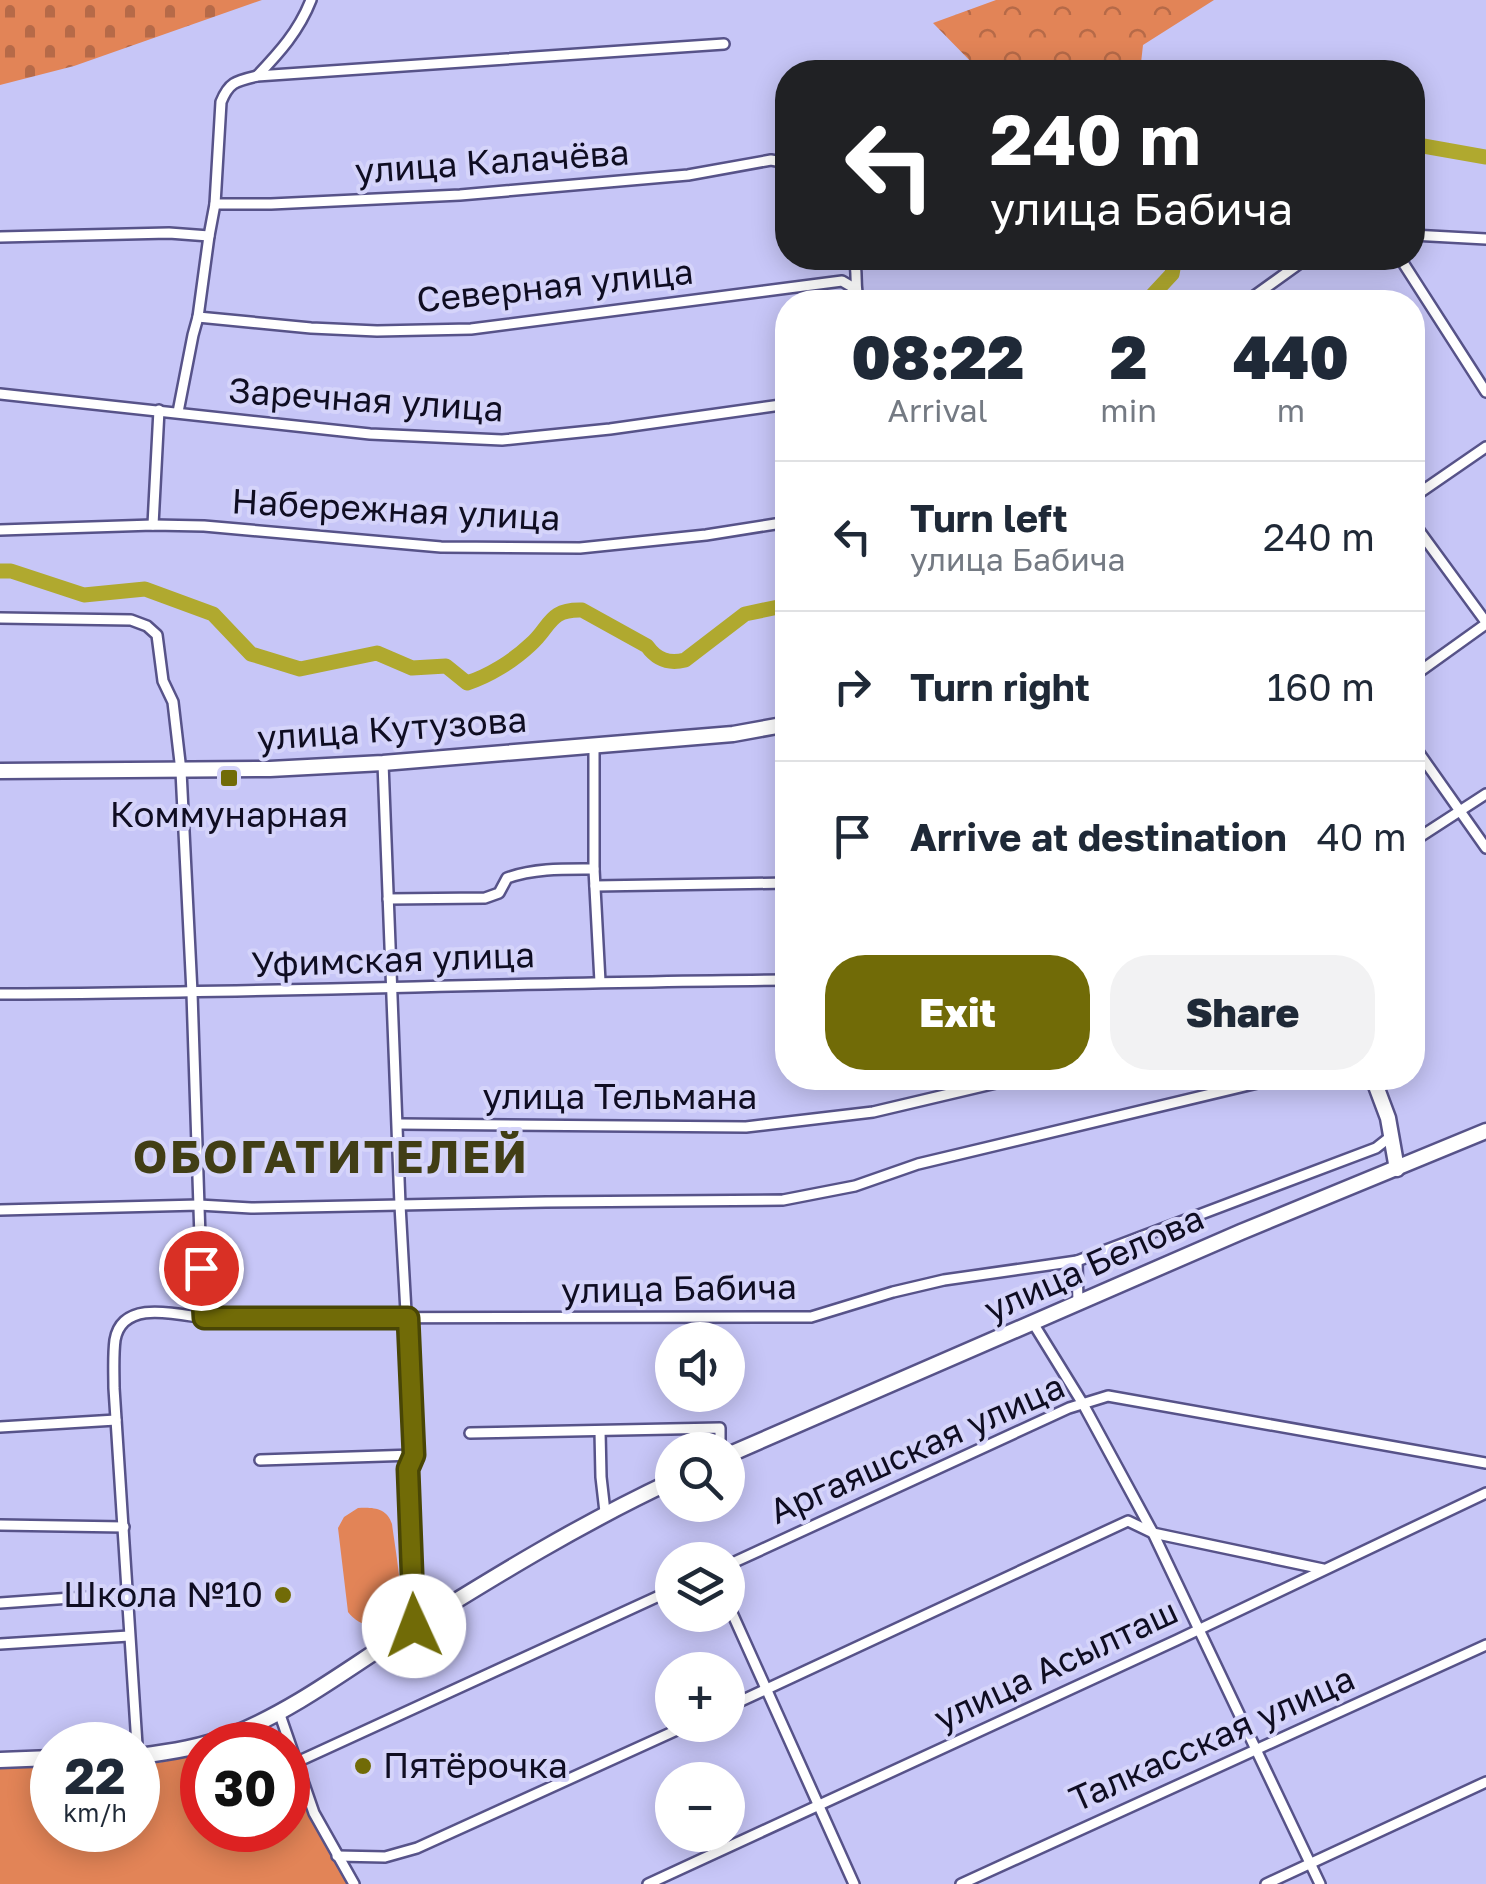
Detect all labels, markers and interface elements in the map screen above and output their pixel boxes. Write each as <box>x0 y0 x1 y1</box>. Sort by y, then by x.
text: 240 m <box>990 96 1201 180</box>
icon: left <box>825 100 955 230</box>
street label: улица Калачёва <box>353 130 630 192</box>
text: улица Бабича <box>990 181 1293 235</box>
street label: Северная улица <box>414 250 695 320</box>
text: 08:22 <box>851 320 1024 392</box>
text: 2 <box>1110 320 1147 392</box>
text: 440 <box>1233 320 1349 392</box>
street label: Заречная улица <box>227 368 505 430</box>
text: Arrival <box>888 391 988 429</box>
text: min <box>1100 391 1157 429</box>
text: m <box>1277 391 1305 429</box>
street label: Набережная улица <box>231 479 561 539</box>
text: Turn left <box>910 495 1068 540</box>
icon: left <box>825 509 880 564</box>
text: 240 m <box>1263 514 1375 559</box>
text: улица Бабича <box>910 540 1126 578</box>
icon: right <box>825 659 880 714</box>
text: Turn right <box>910 664 1090 709</box>
text: 160 m <box>1267 664 1375 709</box>
street label: улица Кутузова <box>256 698 528 758</box>
marker: Коммунарная <box>218 767 240 789</box>
place label: Коммунарная <box>110 793 348 835</box>
icon: arrive <box>825 809 880 864</box>
text: Arrive at destination <box>910 814 1287 859</box>
text: 40 m <box>1317 814 1407 859</box>
street label: Уфимская улица <box>250 933 535 985</box>
button: Exit <box>825 955 1090 1070</box>
button: Share <box>1110 955 1375 1070</box>
street label: улица Тельмана <box>483 1075 757 1117</box>
district label: ОБОГАТИТЕЛЕЙ <box>133 1129 529 1183</box>
street label: улица Белова <box>977 1196 1210 1330</box>
pin <box>159 1226 244 1311</box>
icon: arrive <box>174 1241 229 1296</box>
street label: улица Бабича <box>561 1265 797 1311</box>
map controls <box>655 1322 745 1852</box>
button: sound <box>655 1322 745 1412</box>
street label: Аргаяшская улица <box>763 1364 1071 1532</box>
button: search <box>655 1432 745 1522</box>
button: layers <box>655 1542 745 1632</box>
place label: Школа №10 <box>63 1573 263 1615</box>
position arrow <box>362 1574 466 1678</box>
marker: Школа №10 <box>272 1584 294 1606</box>
street label: улица Асылташ <box>927 1589 1184 1739</box>
button: + <box>655 1652 745 1742</box>
street label: Талкасская улица <box>1063 1656 1361 1820</box>
speed limit sign: 30 <box>180 1722 310 1852</box>
place label: Пятёрочка <box>383 1744 568 1786</box>
text: 22 <box>64 1745 125 1805</box>
marker: Пятёрочка <box>352 1755 374 1777</box>
button: − <box>655 1762 745 1852</box>
text: km/h <box>63 1797 127 1828</box>

